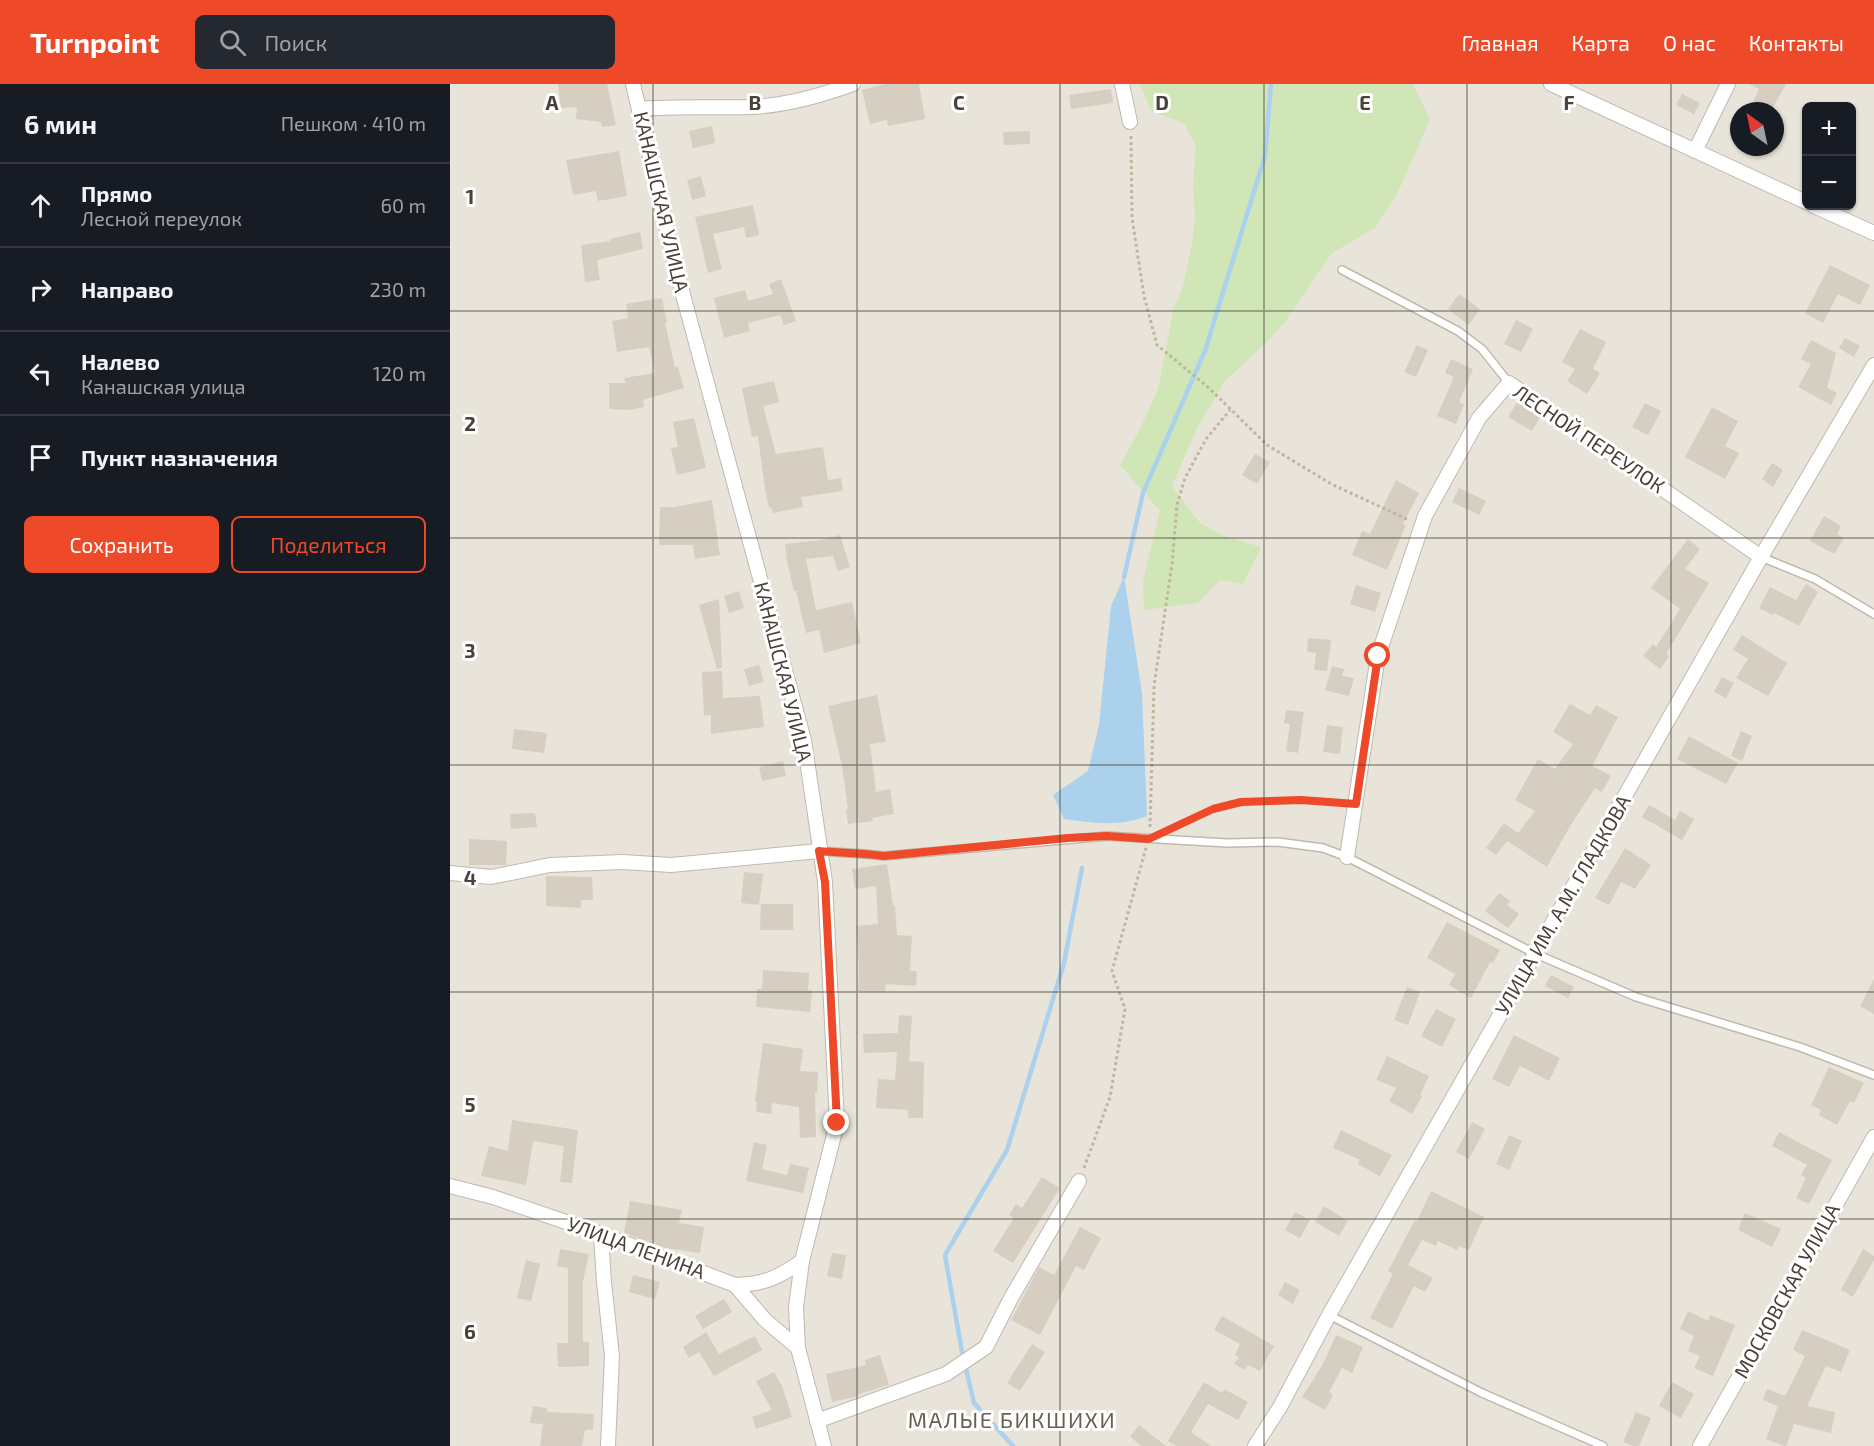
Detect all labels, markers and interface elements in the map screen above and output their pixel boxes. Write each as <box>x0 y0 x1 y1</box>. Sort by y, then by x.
search box <box>195 15 615 69</box>
text: Turnpoint <box>30 25 159 59</box>
icon: search <box>216 26 249 59</box>
text: Поиск <box>264 29 327 55</box>
text: Главная <box>1462 30 1539 55</box>
text: Карта <box>1572 30 1630 55</box>
text: О нас <box>1663 30 1716 55</box>
text: Контакты <box>1749 30 1844 55</box>
text: A <box>545 90 559 114</box>
text: B <box>749 90 761 114</box>
text: C <box>953 90 965 114</box>
text: D <box>1155 90 1169 114</box>
text: E <box>1359 90 1371 114</box>
text: F <box>1563 90 1575 114</box>
north arrow <box>1730 102 1784 156</box>
map controls <box>1802 102 1856 210</box>
button: + <box>1802 102 1856 156</box>
text: 6 мин <box>24 108 97 139</box>
street label: КАНАШСКАЯ УЛИЦА <box>629 109 695 295</box>
text: Пешком · 410 m <box>281 111 426 135</box>
button: − <box>1802 156 1856 210</box>
text: Прямо <box>81 180 152 206</box>
text: 1 <box>466 184 474 208</box>
icon: ahead <box>24 189 57 222</box>
text: 60 m <box>381 193 426 217</box>
text: Лесной переулок <box>81 206 242 230</box>
icon: right <box>24 273 57 306</box>
text: Направо <box>81 276 174 302</box>
text: 230 m <box>370 277 426 301</box>
text: Налево <box>81 348 160 374</box>
icon: left <box>24 357 57 390</box>
text: 120 m <box>373 361 426 385</box>
text: Канашская улица <box>81 374 246 398</box>
street label: ЛЕСНОЙ ПЕРЕУЛОК <box>1510 379 1670 498</box>
text: 2 <box>464 411 476 435</box>
icon: arrive <box>24 441 57 474</box>
text: Пункт назначения <box>81 444 278 470</box>
button: Сохранить <box>24 516 219 573</box>
button: Поделиться <box>231 516 426 573</box>
street label: КАНАШСКАЯ УЛИЦА <box>750 579 818 765</box>
text: 3 <box>464 638 476 662</box>
route start <box>1364 642 1390 668</box>
street label: УЛИЦА ИМ. А.М. ГЛАДКОВА <box>1489 790 1635 1019</box>
text: 4 <box>464 865 477 889</box>
text: 5 <box>464 1092 476 1116</box>
route end <box>823 1109 849 1135</box>
street label: МОСКОВСКАЯ УЛИЦА <box>1728 1199 1844 1382</box>
street label: УЛИЦА ЛЕНИНА <box>564 1211 709 1283</box>
text: 6 <box>464 1319 476 1343</box>
district label: МАЛЫЕ БИКШИХИ <box>908 1406 1116 1432</box>

